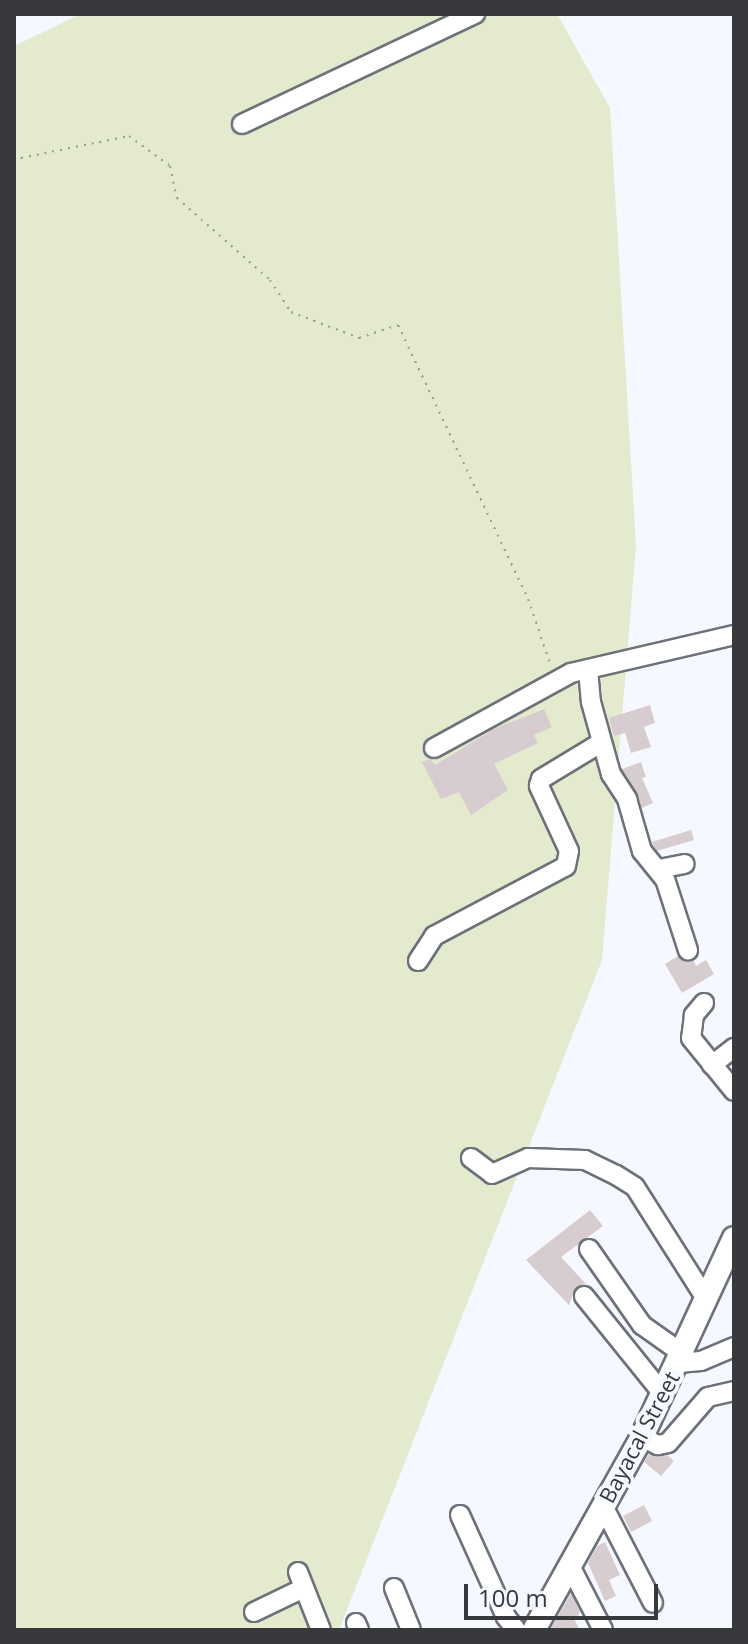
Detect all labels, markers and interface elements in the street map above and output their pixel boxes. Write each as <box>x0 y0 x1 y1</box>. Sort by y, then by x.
street label: Bayacal Street <box>593 1367 685 1507</box>
scale bar <box>468 1568 662 1618</box>
text: 100 m <box>478 1581 548 1614</box>

